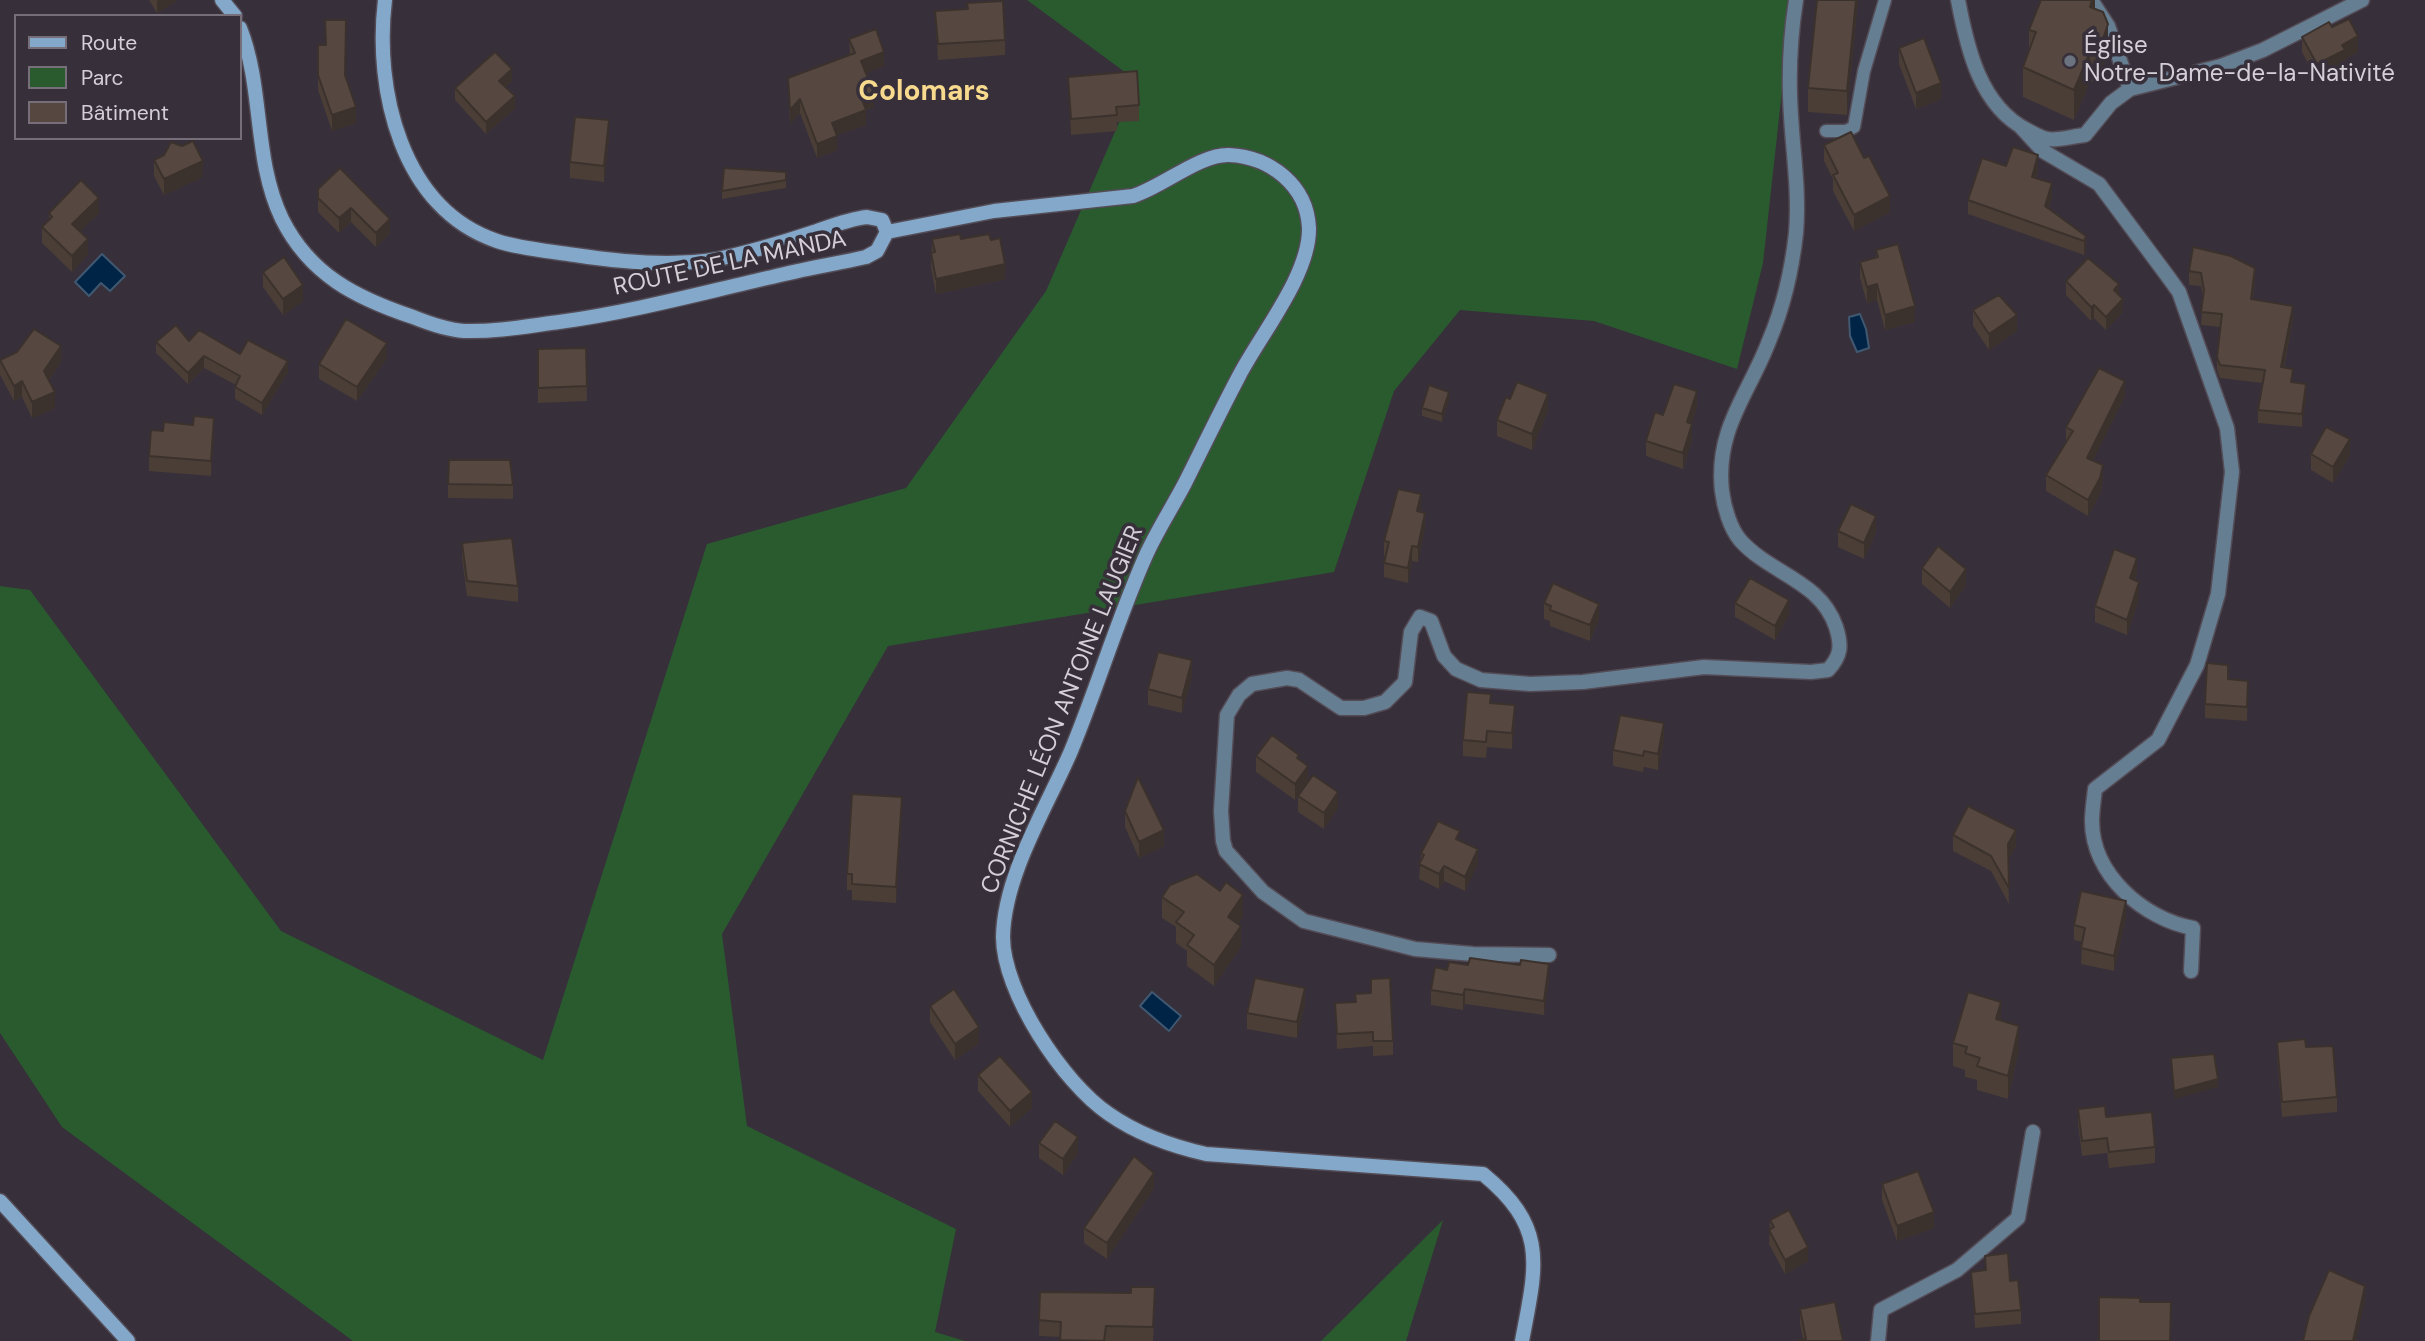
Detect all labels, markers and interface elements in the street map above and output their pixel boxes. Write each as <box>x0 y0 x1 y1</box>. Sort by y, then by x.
legend <box>14 14 242 140</box>
text: Route <box>81 29 137 57</box>
place label: Église Notre-Dame-de-la-Nativité <box>2084 33 2395 89</box>
marker: Église Notre-Dame-de-la-Nativité <box>2062 53 2078 69</box>
text: Parc <box>81 64 124 92</box>
district label: Colomars <box>858 76 990 110</box>
text: Bâtiment <box>81 99 169 127</box>
street label: ROUTE DE LA MANDA <box>611 225 849 303</box>
street label: CORNICHE LÉON ANTOINE LAUGIER <box>976 522 1150 898</box>

